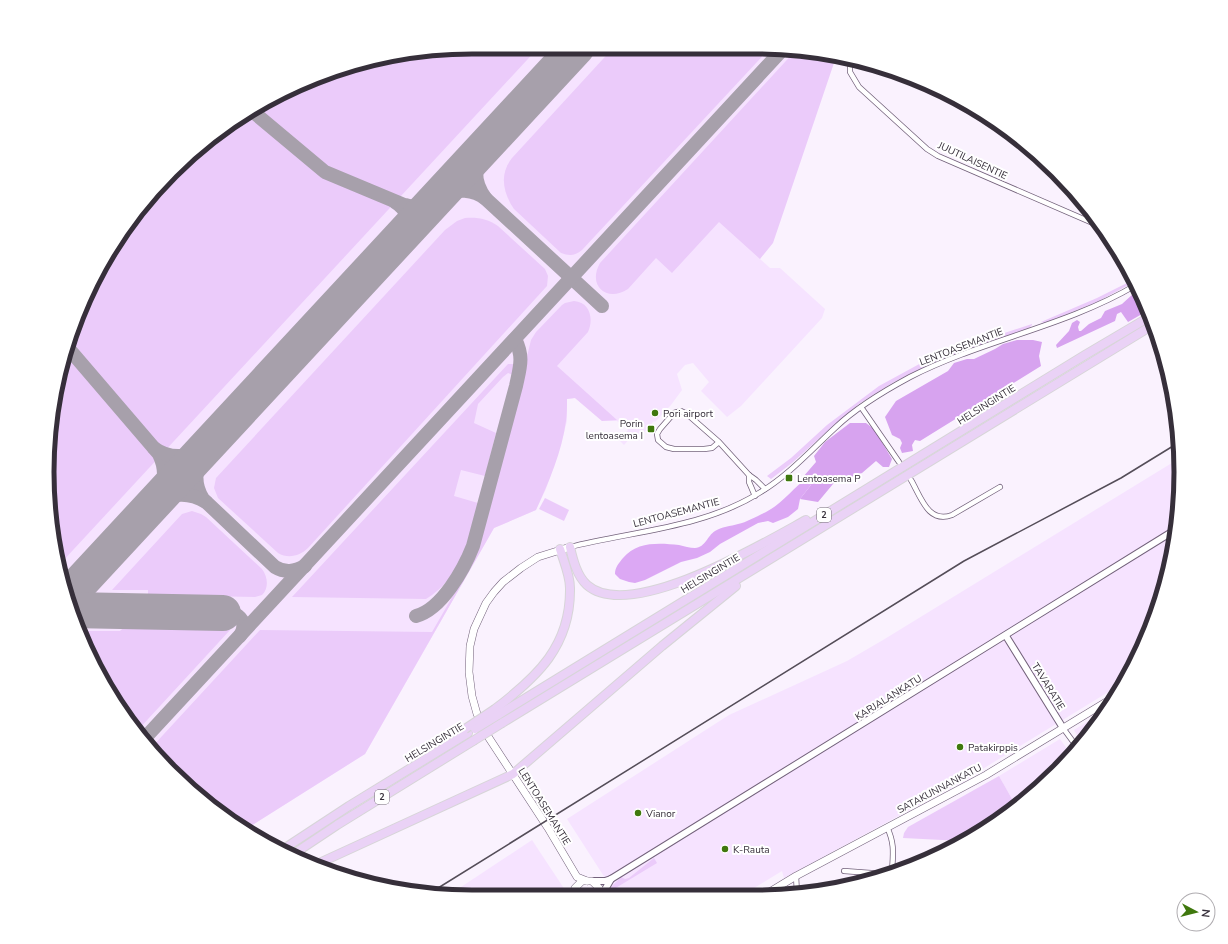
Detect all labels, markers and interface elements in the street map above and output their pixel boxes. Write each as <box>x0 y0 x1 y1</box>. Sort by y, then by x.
street label: JUUTILAISENTIE <box>935 138 1010 183</box>
street label: LENTOASEMANTIE <box>917 324 1005 369</box>
street label: HELSINGINTIE <box>955 381 1019 428</box>
place label: Pori airport <box>663 407 714 421</box>
marker: Pori airport <box>650 408 660 418</box>
place label: Porin lentoasema I <box>586 417 643 443</box>
marker: Porin lentoasema I <box>646 424 656 434</box>
place label: Lentoasema P <box>797 472 861 486</box>
marker: Lentoasema P <box>784 473 794 483</box>
street label: LENTOASEMANTIE <box>632 495 721 531</box>
road number: 2 <box>817 508 831 522</box>
street label: HELSINGINTIE <box>678 551 743 597</box>
street label: TAVARATIE <box>1028 660 1068 713</box>
street label: KARJALANKATU <box>853 672 925 724</box>
street label: HELSINGINTIE <box>402 720 467 766</box>
place label: Patakirppis <box>968 741 1018 755</box>
marker: Patakirppis <box>955 742 965 752</box>
street label: SATAKUNNANKATU <box>895 761 984 817</box>
street label: LENTOASEMANTIE <box>515 765 574 848</box>
road number: 2 <box>375 790 389 804</box>
place label: Vianor <box>645 807 676 821</box>
marker: Vianor <box>633 808 643 818</box>
place label: K-Rauta <box>733 843 770 857</box>
marker: K-Rauta <box>720 844 730 854</box>
north arrow <box>1176 892 1216 932</box>
text: N <box>1197 908 1213 918</box>

